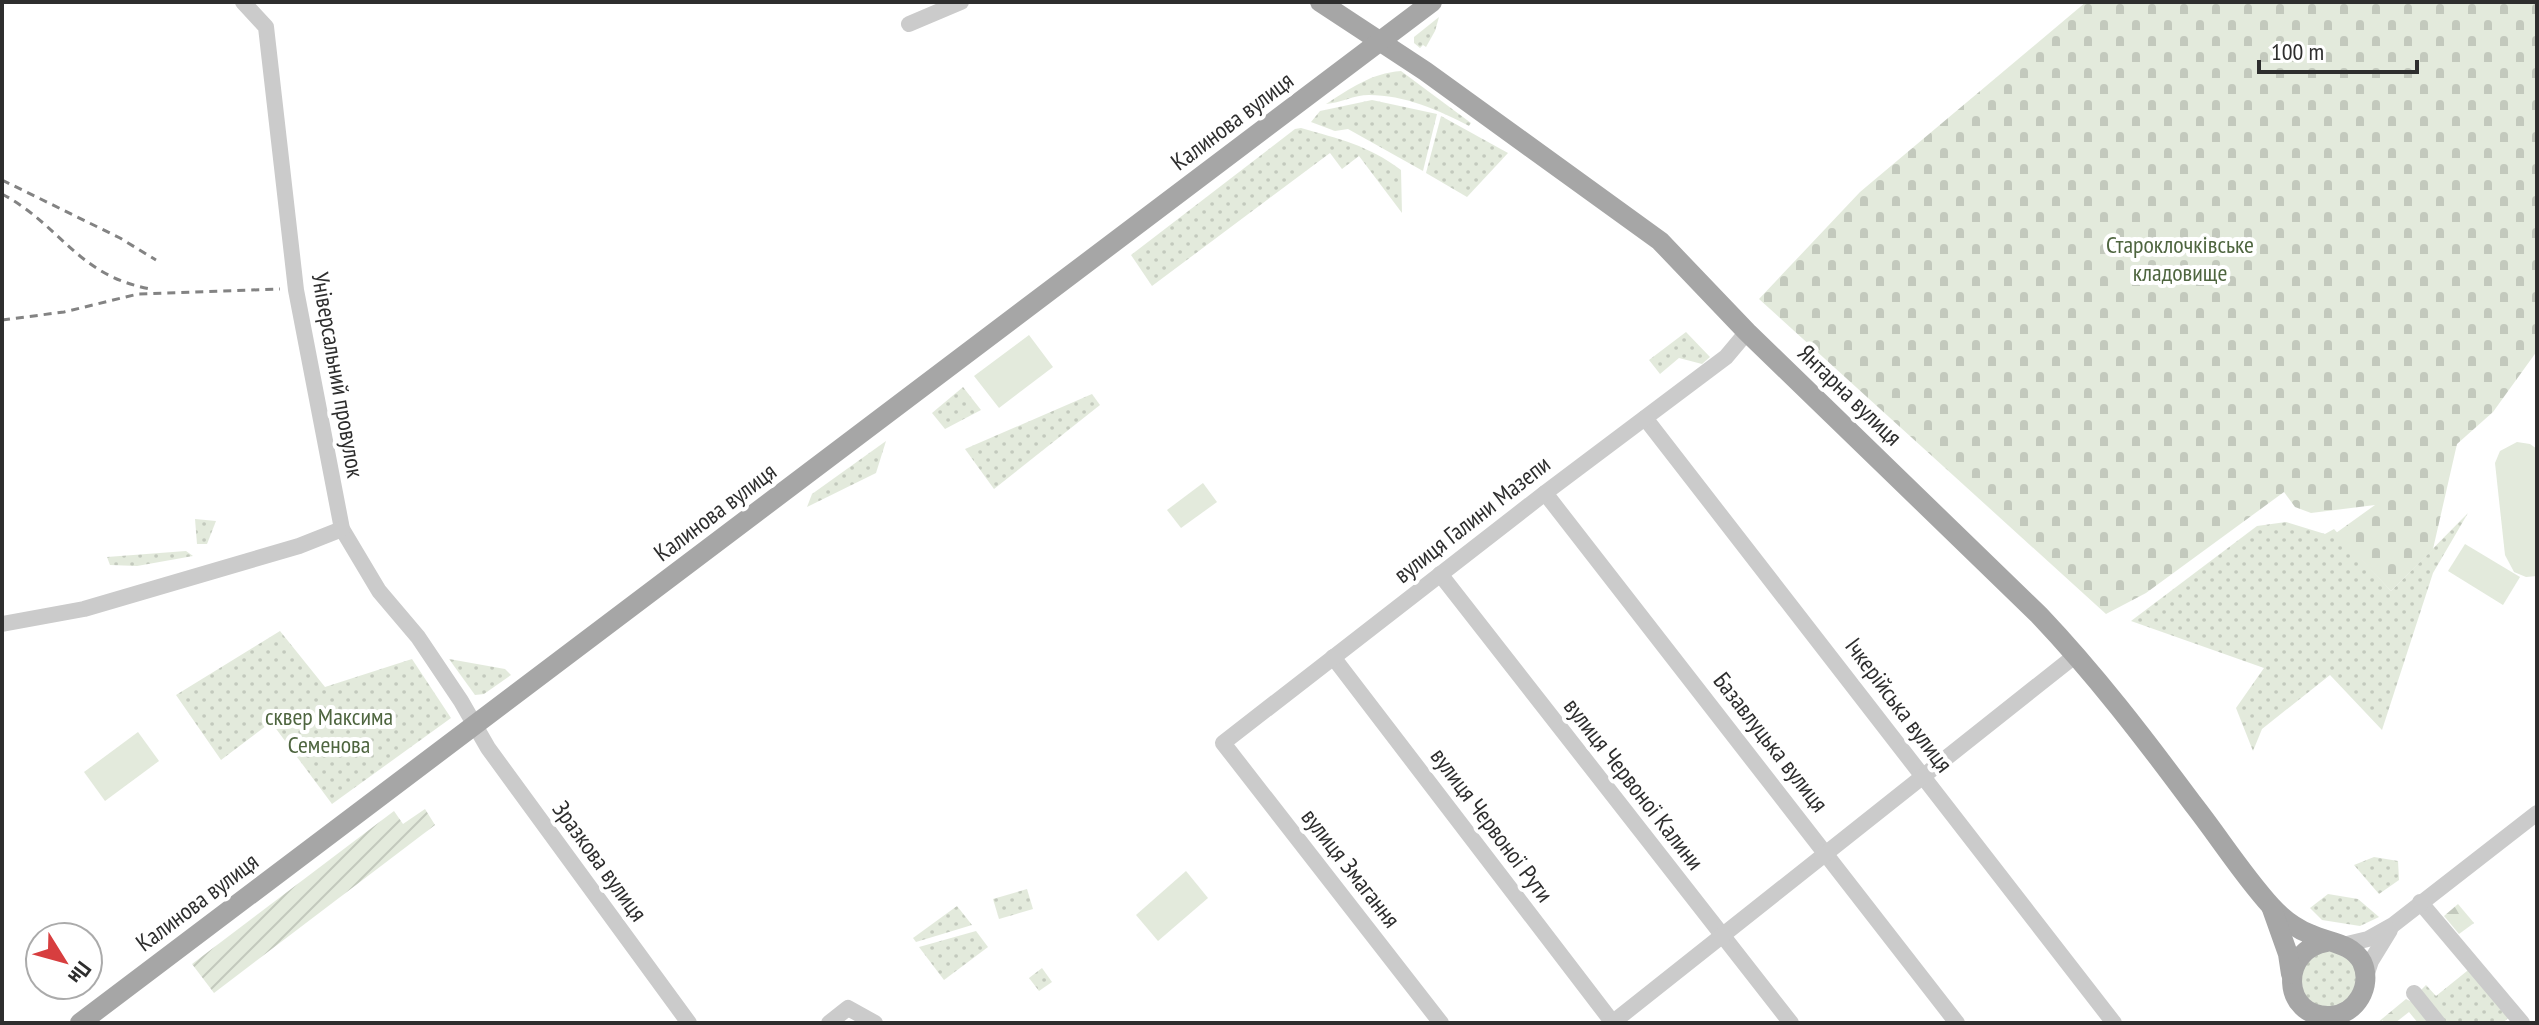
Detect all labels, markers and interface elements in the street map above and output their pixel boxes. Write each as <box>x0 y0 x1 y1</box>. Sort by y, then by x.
scale bar <box>2259 24 2417 74</box>
text: 100 m <box>2271 36 2324 67</box>
street label: Калинова вулиця <box>1165 65 1299 177</box>
park label: Староклочківське кладовище <box>2106 229 2254 288</box>
street label: Універсальний провулок <box>305 270 371 481</box>
street label: Янтарна вулиця <box>1791 338 1909 452</box>
street label: вулиця Галини Мазепи <box>1388 448 1556 590</box>
street label: Калинова вулиця <box>648 456 782 568</box>
street label: Ічкерійська вулиця <box>1838 632 1960 778</box>
street label: Базавлуцька вулиця <box>1707 666 1835 818</box>
street label: вулиця Червоної Калини <box>1557 692 1711 876</box>
park label: сквер Максима Семенова <box>265 701 393 760</box>
street label: вулиця Червоної Рути <box>1424 742 1560 908</box>
street label: Зразкова вулиця <box>546 795 654 927</box>
street label: вулиця Змагання <box>1295 802 1407 934</box>
street label: Калинова вулиця <box>130 846 264 958</box>
north arrow <box>24 921 104 1001</box>
text: Пн <box>62 956 98 990</box>

